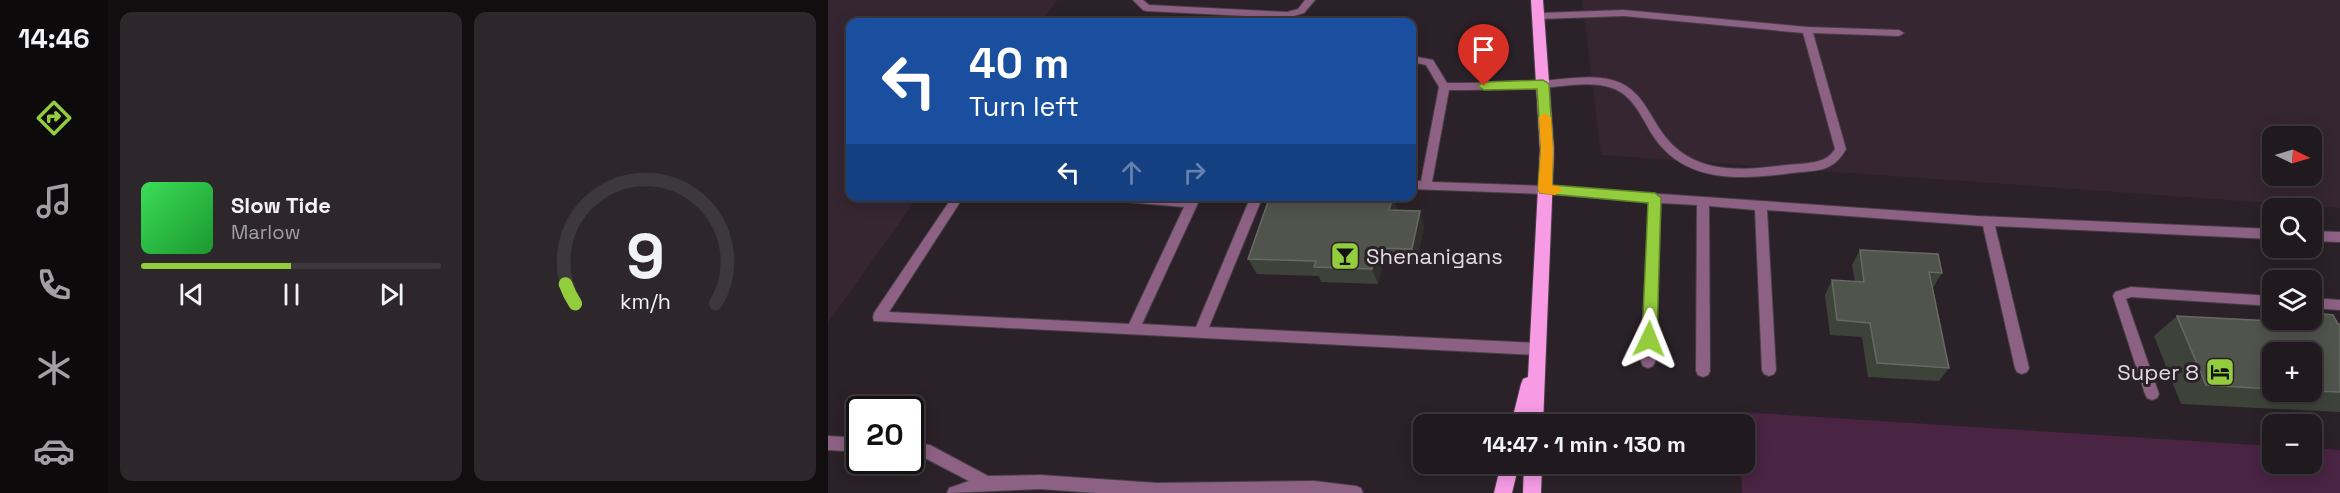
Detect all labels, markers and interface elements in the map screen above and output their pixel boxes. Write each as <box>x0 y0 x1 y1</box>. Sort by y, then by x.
text: 14:46 <box>18 21 90 56</box>
pin <box>1458 24 1509 86</box>
icon: arrive <box>1467 33 1500 66</box>
text: 40 m <box>969 37 1069 90</box>
icon: left <box>870 42 948 120</box>
text: Turn left <box>969 89 1079 124</box>
icon: directions <box>33 97 75 139</box>
north arrow <box>2262 126 2322 186</box>
map controls <box>2262 126 2322 474</box>
icon: left <box>1052 156 1085 189</box>
icon: ahead <box>1115 156 1148 189</box>
icon: right <box>1178 156 1211 189</box>
icon: music <box>33 180 75 222</box>
text: Slow Tide <box>231 191 331 219</box>
button: search <box>2262 198 2322 258</box>
text: 9 <box>626 217 664 296</box>
text: Marlow <box>231 219 300 245</box>
bar icon: Shenanigans <box>1329 240 1361 272</box>
place label: Shenanigans <box>1366 242 1503 270</box>
icon: phone <box>33 264 75 306</box>
button: layers <box>2262 270 2322 330</box>
icon: previous <box>175 278 208 311</box>
icon: pause <box>275 278 308 311</box>
icon: next <box>375 278 408 311</box>
text: km/h <box>619 288 671 315</box>
position arrow <box>1617 307 1681 371</box>
button: + <box>2262 342 2322 402</box>
icon: climate <box>33 347 75 389</box>
hotel icon: Super 8 <box>2204 356 2236 388</box>
place label: Super 8 <box>2117 358 2199 386</box>
speed limit sign: 20 <box>846 396 924 474</box>
button: − <box>2262 414 2322 474</box>
icon: car <box>33 430 75 472</box>
text: 14:47 · 1 min · 130 m <box>1482 430 1686 458</box>

